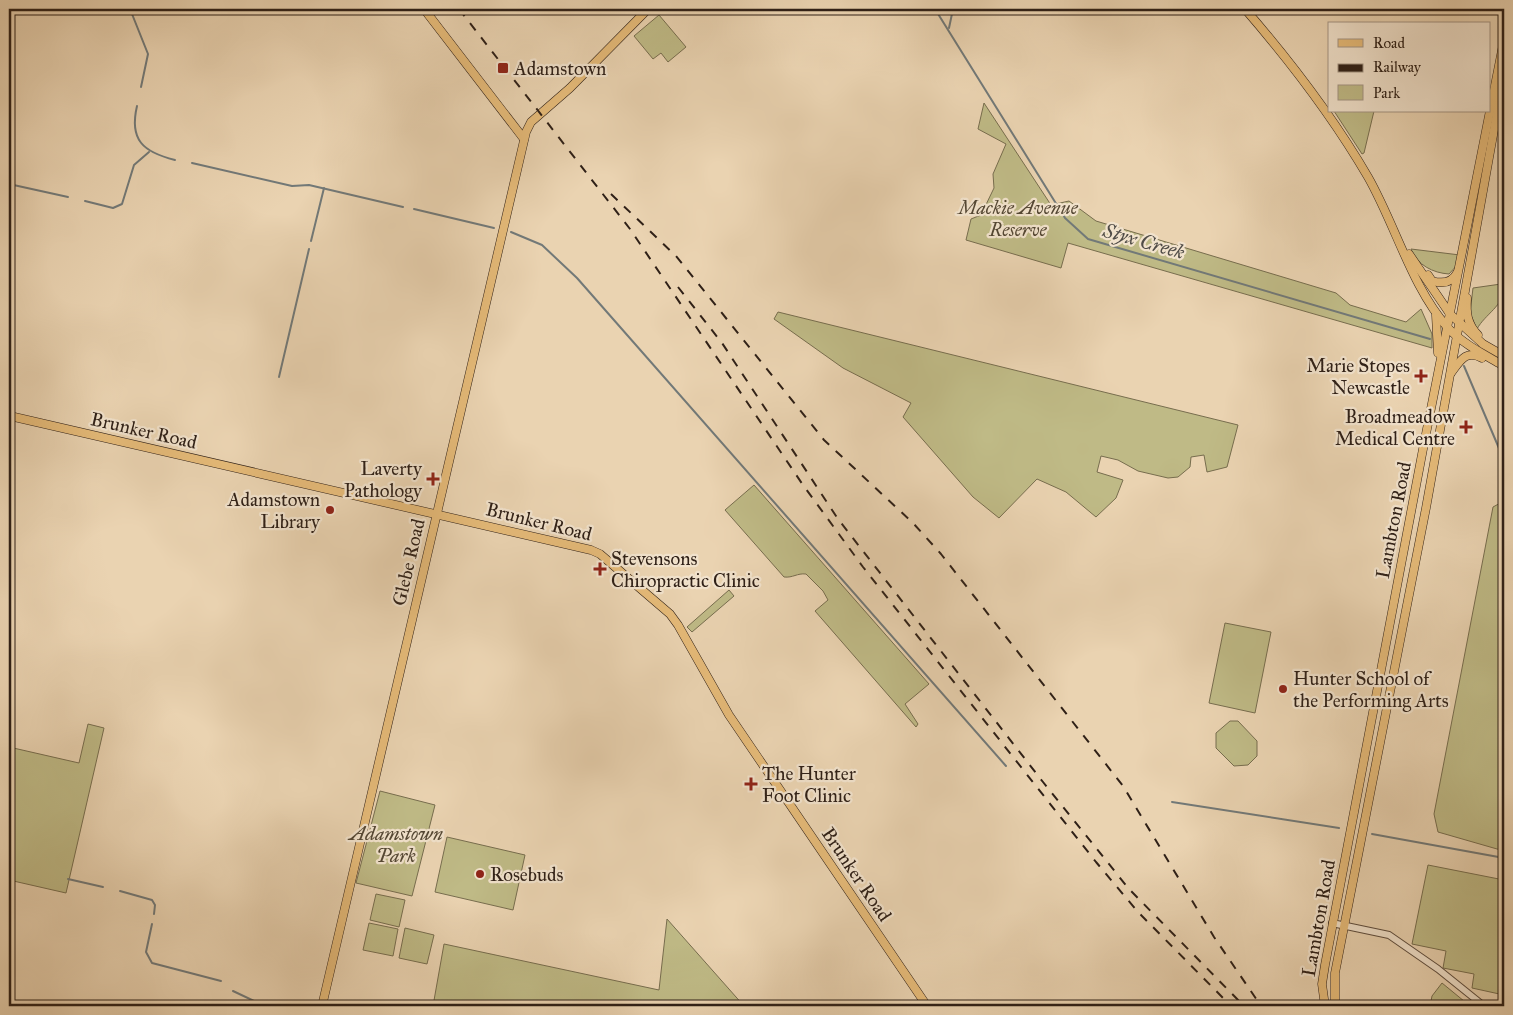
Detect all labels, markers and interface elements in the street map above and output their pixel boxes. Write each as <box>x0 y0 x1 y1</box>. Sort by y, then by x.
legend <box>1328 22 1490 112</box>
text: Road <box>1373 34 1405 52</box>
place label: Adamstown <box>513 57 606 80</box>
text: Railway <box>1373 58 1422 76</box>
marker: Adamstown <box>496 61 510 75</box>
text: Park <box>1373 84 1400 102</box>
park label: Mackie Avenue Reserve <box>956 196 1079 241</box>
water label: Styx Creek <box>1099 218 1188 264</box>
place label: Marie Stopes Newcastle <box>1306 354 1410 399</box>
marker: Marie Stopes Newcastle <box>1414 369 1428 383</box>
place label: Broadmeadow Medical Centre <box>1335 405 1456 450</box>
street label: Brunker Road <box>88 407 200 454</box>
marker: Broadmeadow Medical Centre <box>1459 420 1473 434</box>
place label: Laverty Pathology <box>344 457 423 503</box>
street label: Lambton Road <box>1371 459 1416 580</box>
marker: Laverty Pathology <box>426 472 440 486</box>
place label: Adamstown Library <box>227 488 321 533</box>
street label: Brunker Road <box>484 497 595 546</box>
marker: Adamstown Library <box>324 504 336 516</box>
street label: Glebe Road <box>387 516 430 608</box>
place label: Stevensons Chiropractic Clinic <box>611 547 760 592</box>
marker: Stevensons Chiropractic Clinic <box>593 562 607 576</box>
place label: Hunter School of the Performing Arts <box>1293 667 1449 713</box>
marker: Hunter School of the Performing Arts <box>1277 683 1289 695</box>
place label: The Hunter Foot Clinic <box>762 762 857 807</box>
marker: The Hunter Foot Clinic <box>744 777 758 791</box>
park label: Adamstown Park <box>347 822 443 867</box>
street label: Brunker Road <box>817 823 897 926</box>
street label: Lambton Road <box>1297 857 1340 978</box>
place label: Rosebuds <box>490 863 564 886</box>
marker: Rosebuds <box>474 868 486 880</box>

